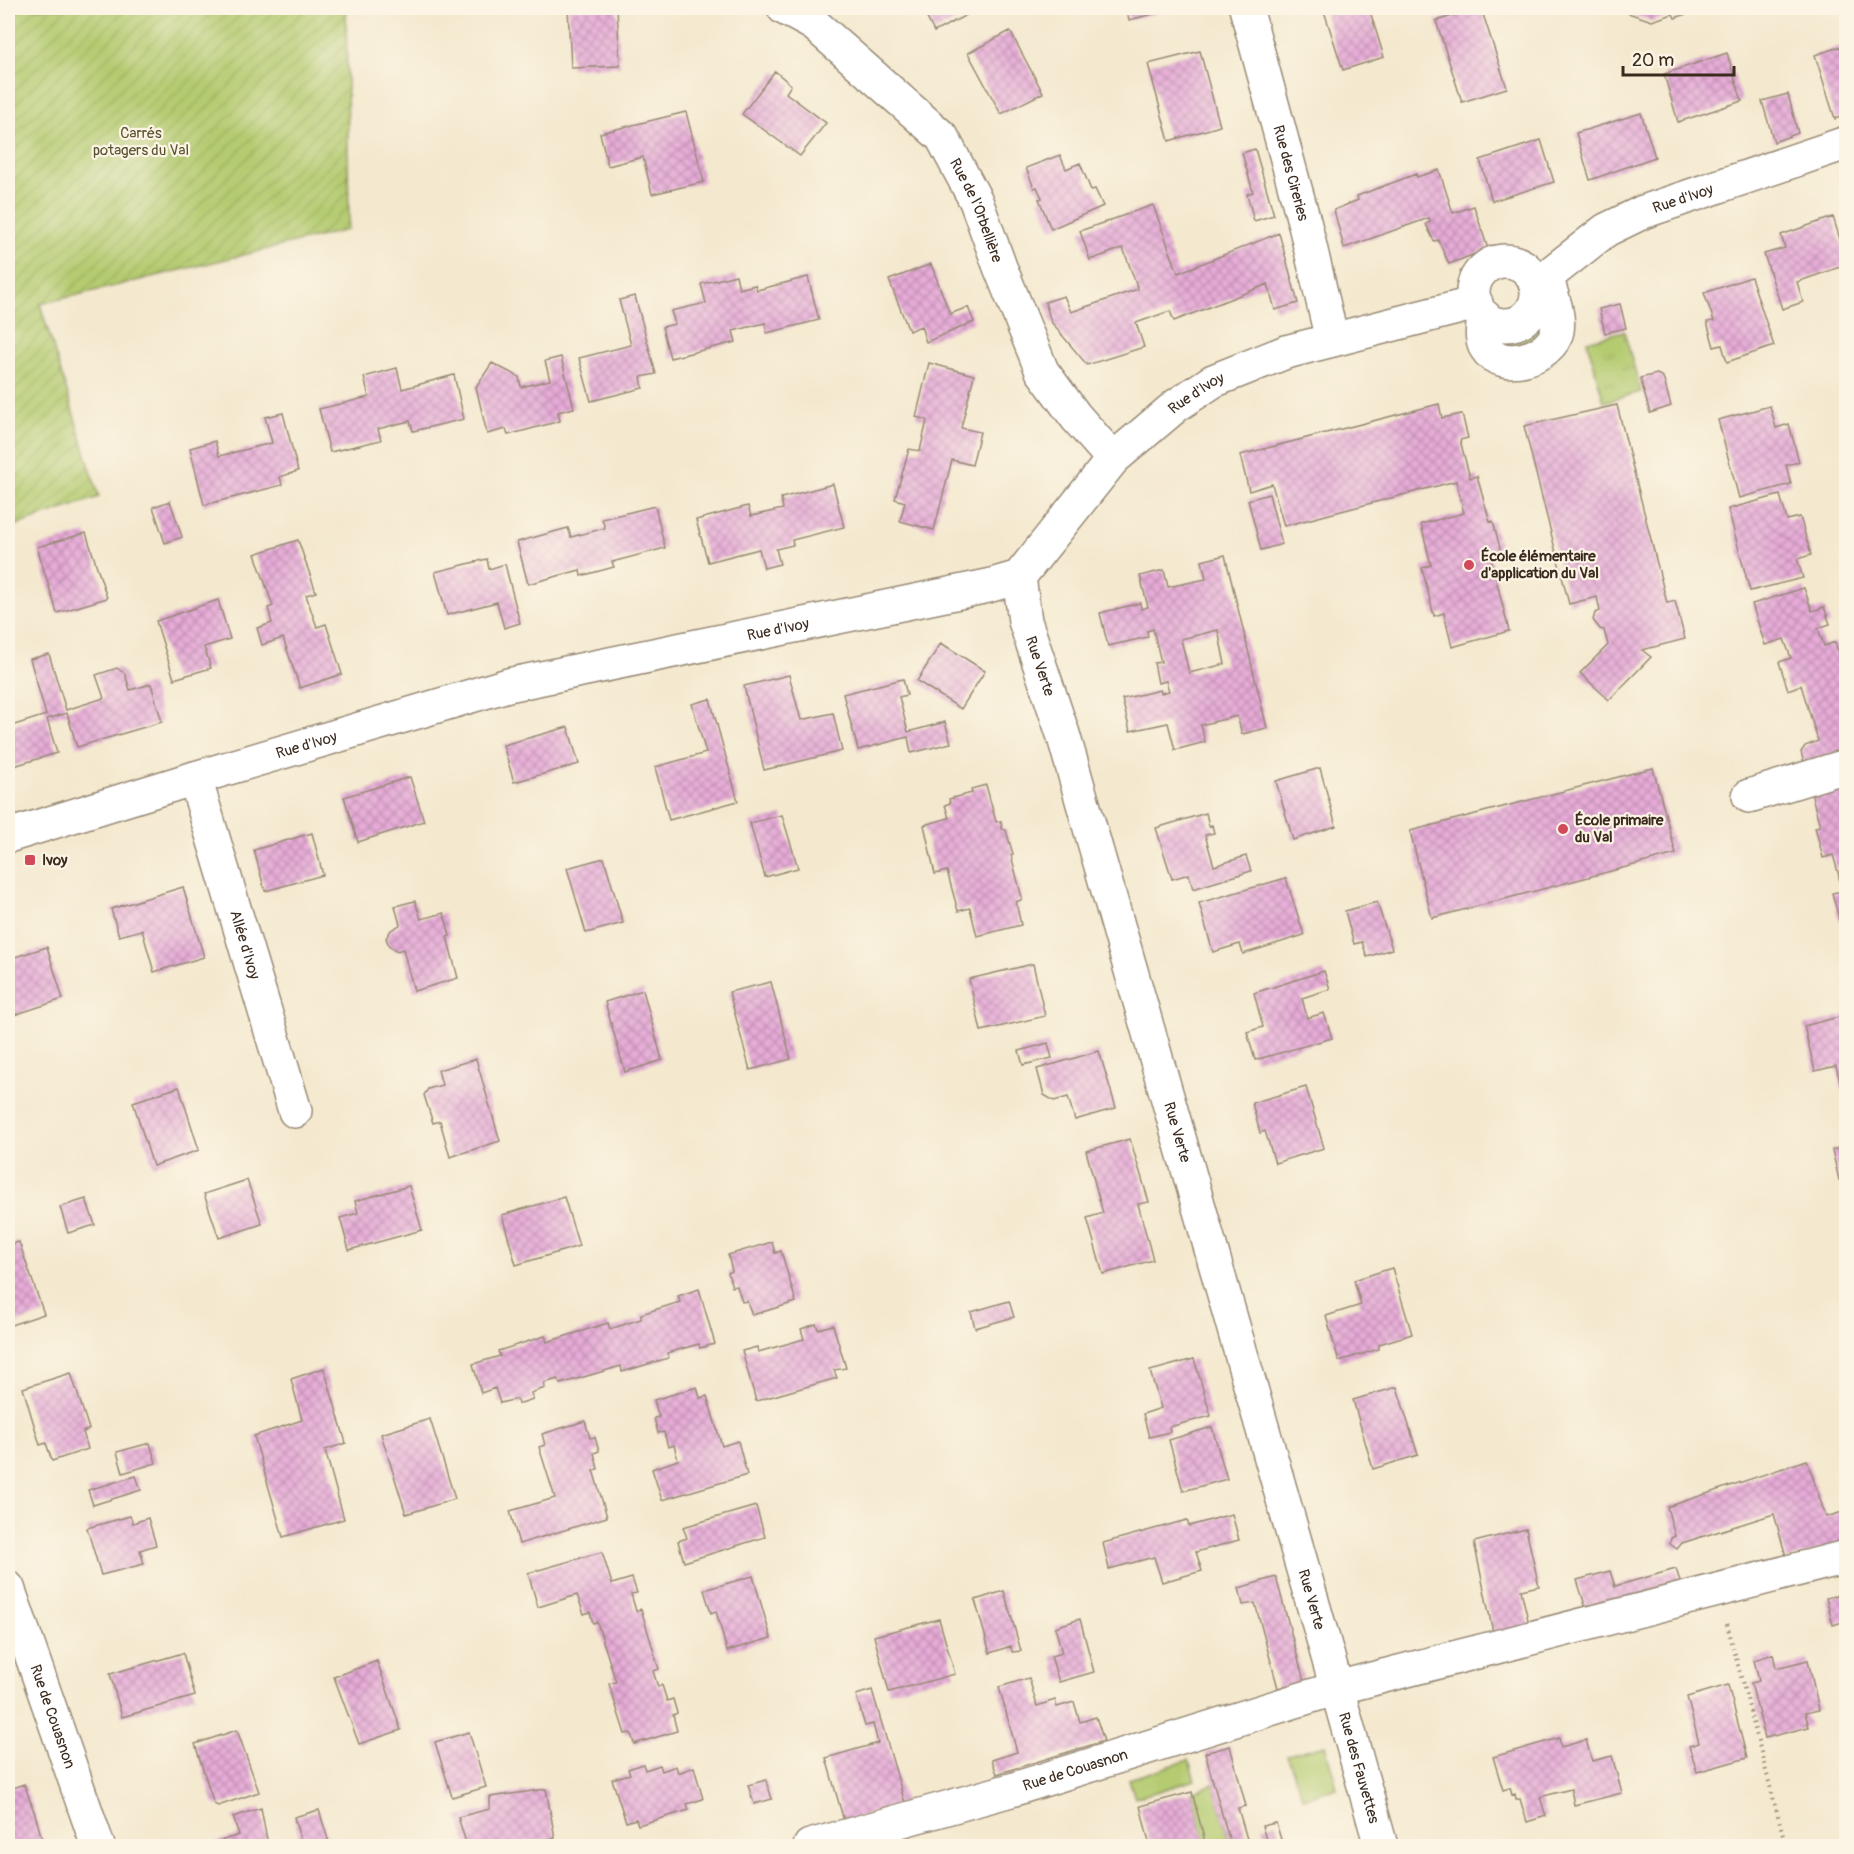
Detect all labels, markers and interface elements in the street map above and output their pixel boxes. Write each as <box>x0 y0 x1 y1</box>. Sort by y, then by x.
scale bar <box>1623 39 1734 77</box>
text: 20 m <box>1632 49 1674 72</box>
street label: Rue des Cireries <box>1268 123 1313 223</box>
park label: Carrés potagers du Val <box>93 124 189 160</box>
street label: Rue de l'Orbellière <box>945 155 1007 266</box>
street label: Rue d'Ivoy <box>1650 180 1716 218</box>
street label: Rue d'Ivoy <box>1165 368 1227 418</box>
place label: École élémentaire d'application du Val <box>1481 547 1599 583</box>
marker: École élémentaire d'application du Val <box>1462 558 1476 572</box>
street label: Rue d'Ivoy <box>745 614 811 645</box>
street label: Rue Verte <box>1021 634 1059 699</box>
street label: Rue d'Ivoy <box>274 727 340 763</box>
place label: École primaire du Val <box>1575 811 1664 847</box>
marker: École primaire du Val <box>1556 822 1570 836</box>
place label: Ivoy <box>42 851 68 870</box>
marker: Ivoy <box>23 853 37 867</box>
street label: Allée d'Ivoy <box>225 908 264 982</box>
street label: Rue Verte <box>1159 1100 1195 1165</box>
street label: Rue Verte <box>1293 1567 1329 1633</box>
street label: Rue de Couasnon <box>25 1662 79 1771</box>
street label: Rue des Fauvettes <box>1334 1710 1383 1826</box>
street label: Rue de Couasnon <box>1021 1745 1130 1796</box>

